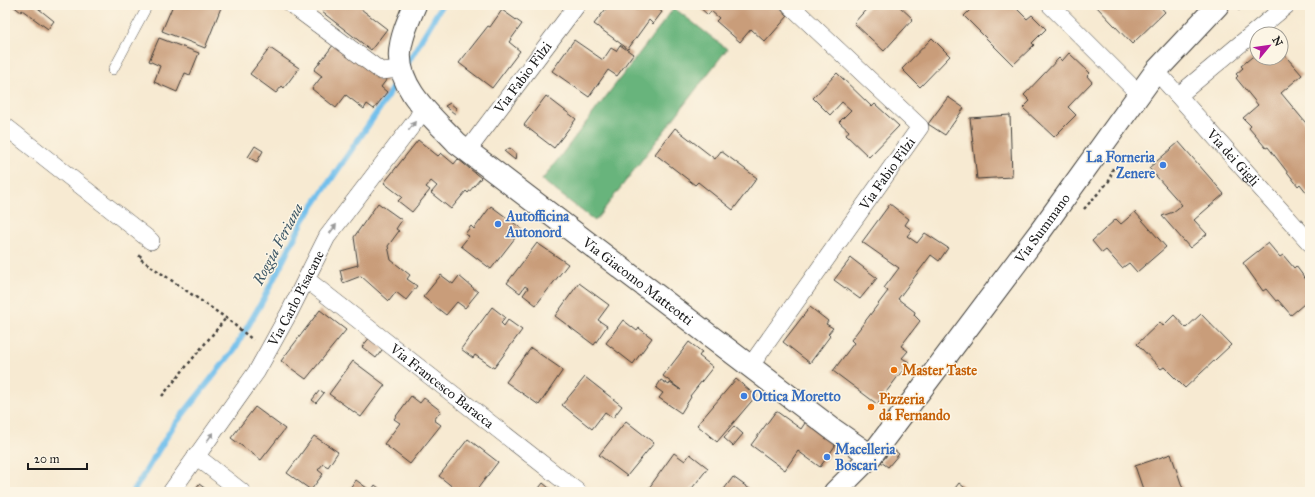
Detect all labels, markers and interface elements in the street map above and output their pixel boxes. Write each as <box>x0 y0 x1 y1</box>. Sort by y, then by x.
north arrow <box>1249 26 1289 66</box>
text: N <box>1269 34 1286 49</box>
street label: Via Fabio Filzi <box>490 38 556 118</box>
one-way arrow <box>407 120 416 131</box>
street label: Via dei Gigli <box>1202 125 1263 190</box>
street label: Via Fabio Filzi <box>855 134 919 214</box>
place label: La Forneria Zenere <box>1086 149 1156 182</box>
marker: La Forneria Zenere <box>1158 160 1168 170</box>
street label: Via Summano <box>1011 190 1074 267</box>
water label: Roggia Feriana <box>249 200 307 289</box>
place label: Autofficina Autonord <box>505 208 570 241</box>
marker: Autofficina Autonord <box>493 219 503 229</box>
one-way arrow <box>329 224 337 235</box>
street label: Via Giacomo Matteotti <box>578 233 697 329</box>
street label: Via Carlo Pisacane <box>264 248 328 350</box>
street label: Via Francesco Baracca <box>386 340 497 432</box>
place label: Master Taste <box>902 362 977 379</box>
marker: Master Taste <box>889 365 899 375</box>
place label: Ottica Moretto <box>752 388 841 405</box>
marker: Ottica Moretto <box>739 391 749 401</box>
place label: Pizzeria da Fernando <box>879 391 950 424</box>
marker: Pizzeria da Fernando <box>866 402 876 412</box>
one-way arrow <box>206 432 214 442</box>
place label: Macelleria Boscari <box>835 441 897 474</box>
scale bar <box>28 445 87 471</box>
text: 20 m <box>34 452 60 466</box>
marker: Macelleria Boscari <box>822 452 832 462</box>

